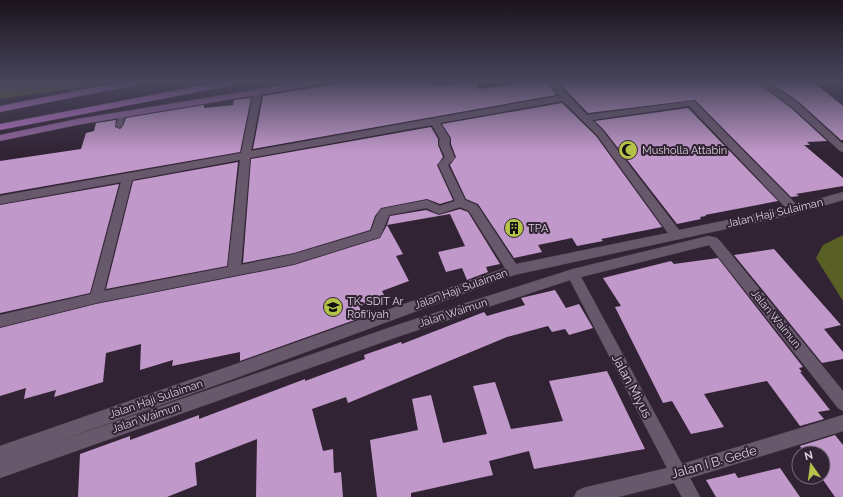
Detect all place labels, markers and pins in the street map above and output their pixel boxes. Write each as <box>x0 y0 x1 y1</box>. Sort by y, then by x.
mosque icon: Musholla Attabin <box>617 139 639 161</box>
place label: Musholla Attabin <box>642 144 727 157</box>
building icon: TPA <box>503 217 525 239</box>
place label: TPA <box>528 222 549 235</box>
place label: TK, SDIT Ar Rofi'iyah <box>347 295 404 321</box>
school or university icon: TK, SDIT Ar Rofi'iyah <box>322 296 344 318</box>

